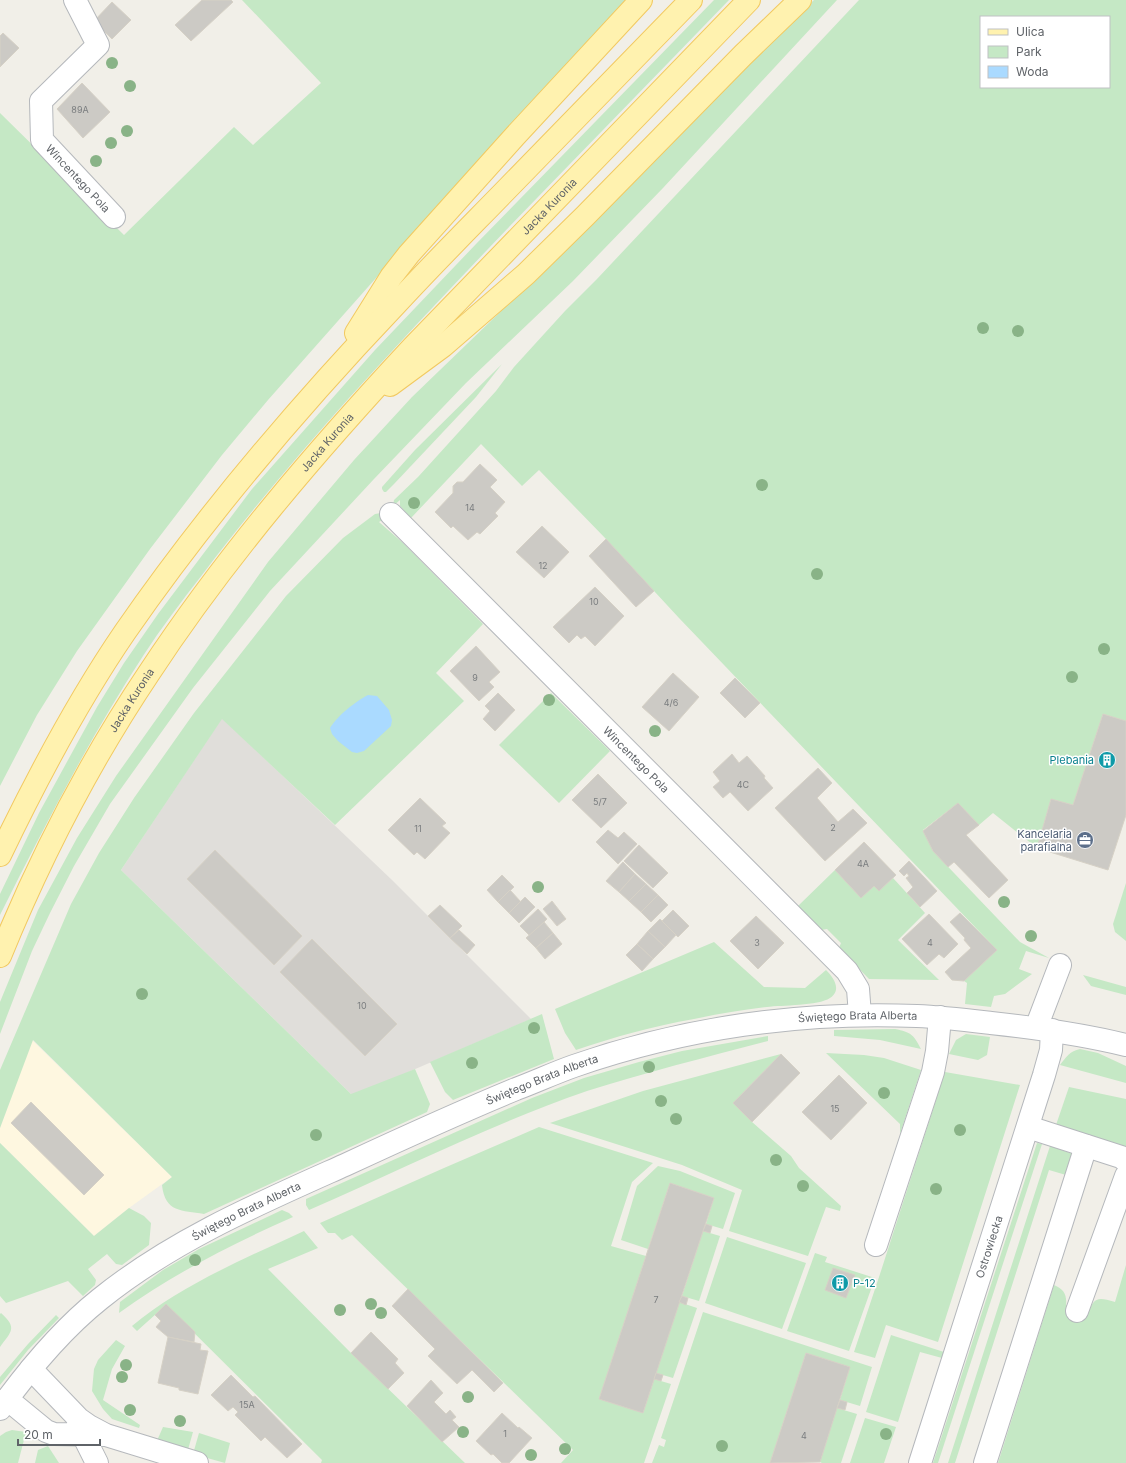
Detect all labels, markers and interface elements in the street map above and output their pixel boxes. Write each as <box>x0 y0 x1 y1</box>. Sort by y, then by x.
legend <box>980 16 1110 88</box>
text: Ulica <box>1016 24 1044 39</box>
text: Park <box>1016 44 1042 59</box>
text: Woda <box>1016 64 1049 79</box>
house number: 89A <box>71 104 89 115</box>
street label: Wincentego Pola <box>43 141 113 215</box>
street label: Jacka Kuronia <box>518 175 580 238</box>
street label: Jacka Kuronia <box>298 410 357 475</box>
house number: 14 <box>465 502 475 513</box>
house number: 12 <box>538 560 548 571</box>
house number: 10 <box>589 596 599 607</box>
street label: Jacka Kuronia <box>106 665 157 735</box>
house number: 9 <box>472 672 478 683</box>
house number: 4/6 <box>664 697 679 708</box>
street label: Wincentego Pola <box>600 724 672 796</box>
building icon: Plebania <box>1097 750 1117 770</box>
place label: Plebania <box>1050 753 1094 767</box>
house number: 4C <box>737 779 750 790</box>
house number: 5/7 <box>593 796 607 807</box>
house number: 2 <box>830 822 836 833</box>
house number: 11 <box>414 823 422 834</box>
place label: Kancelaria parafialna <box>1017 827 1072 854</box>
office icon: Kancelaria parafialna <box>1075 830 1095 850</box>
house number: 4A <box>857 858 869 869</box>
house number: 3 <box>754 937 760 948</box>
house number: 4 <box>927 937 933 948</box>
house number: 10 <box>357 1000 367 1011</box>
street label: Świętego Brata Alberta <box>797 1008 918 1026</box>
street label: Świętego Brata Alberta <box>484 1051 600 1108</box>
house number: 15 <box>830 1103 840 1114</box>
street label: Świętego Brata Alberta <box>189 1179 303 1244</box>
street label: Ostrowiecka <box>973 1214 1006 1280</box>
building icon: P-12 <box>830 1273 850 1293</box>
place label: P-12 <box>853 1276 876 1290</box>
house number: 7 <box>653 1294 659 1305</box>
house number: 15A <box>239 1399 255 1410</box>
scale bar <box>18 1421 100 1447</box>
text: 20 m <box>24 1427 53 1442</box>
house number: 1 <box>503 1428 507 1439</box>
house number: 4 <box>801 1430 807 1441</box>

